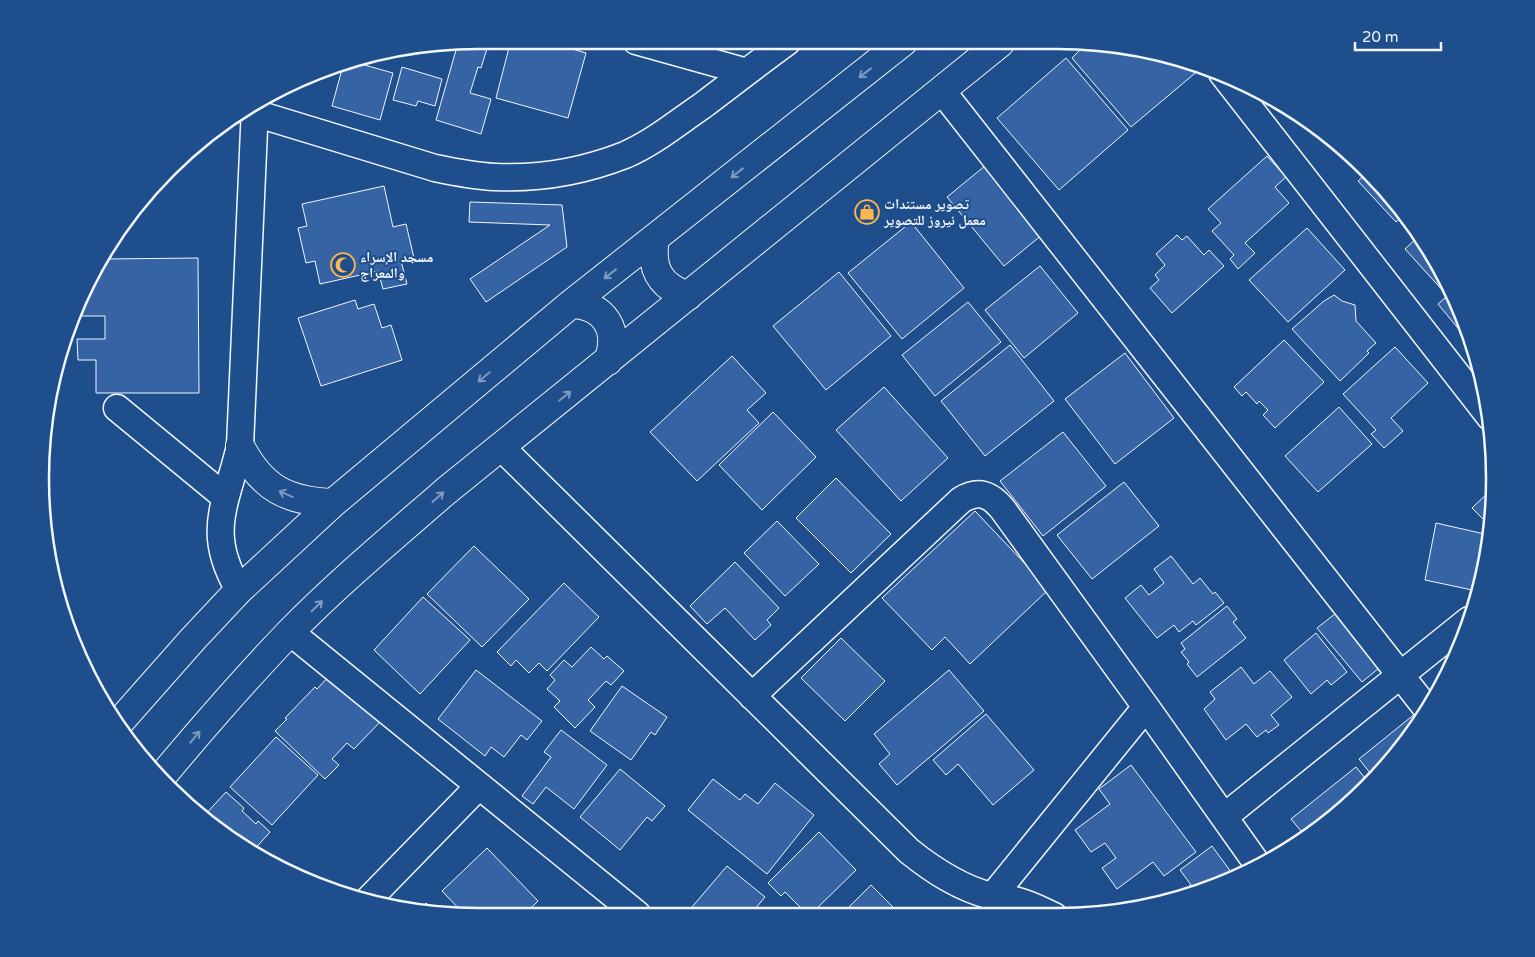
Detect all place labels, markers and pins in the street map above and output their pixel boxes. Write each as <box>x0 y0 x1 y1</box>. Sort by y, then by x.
place label: تصوير مستندات معمل نيروز للتصوير <box>883 196 986 229</box>
shop icon: تصوير مستندات معمل نيروز للتصوير <box>854 199 880 225</box>
place label: مسجد الإسراء والمعراج <box>360 249 433 282</box>
mosque icon: مسجد الإسراء والمعراج <box>330 252 356 278</box>

